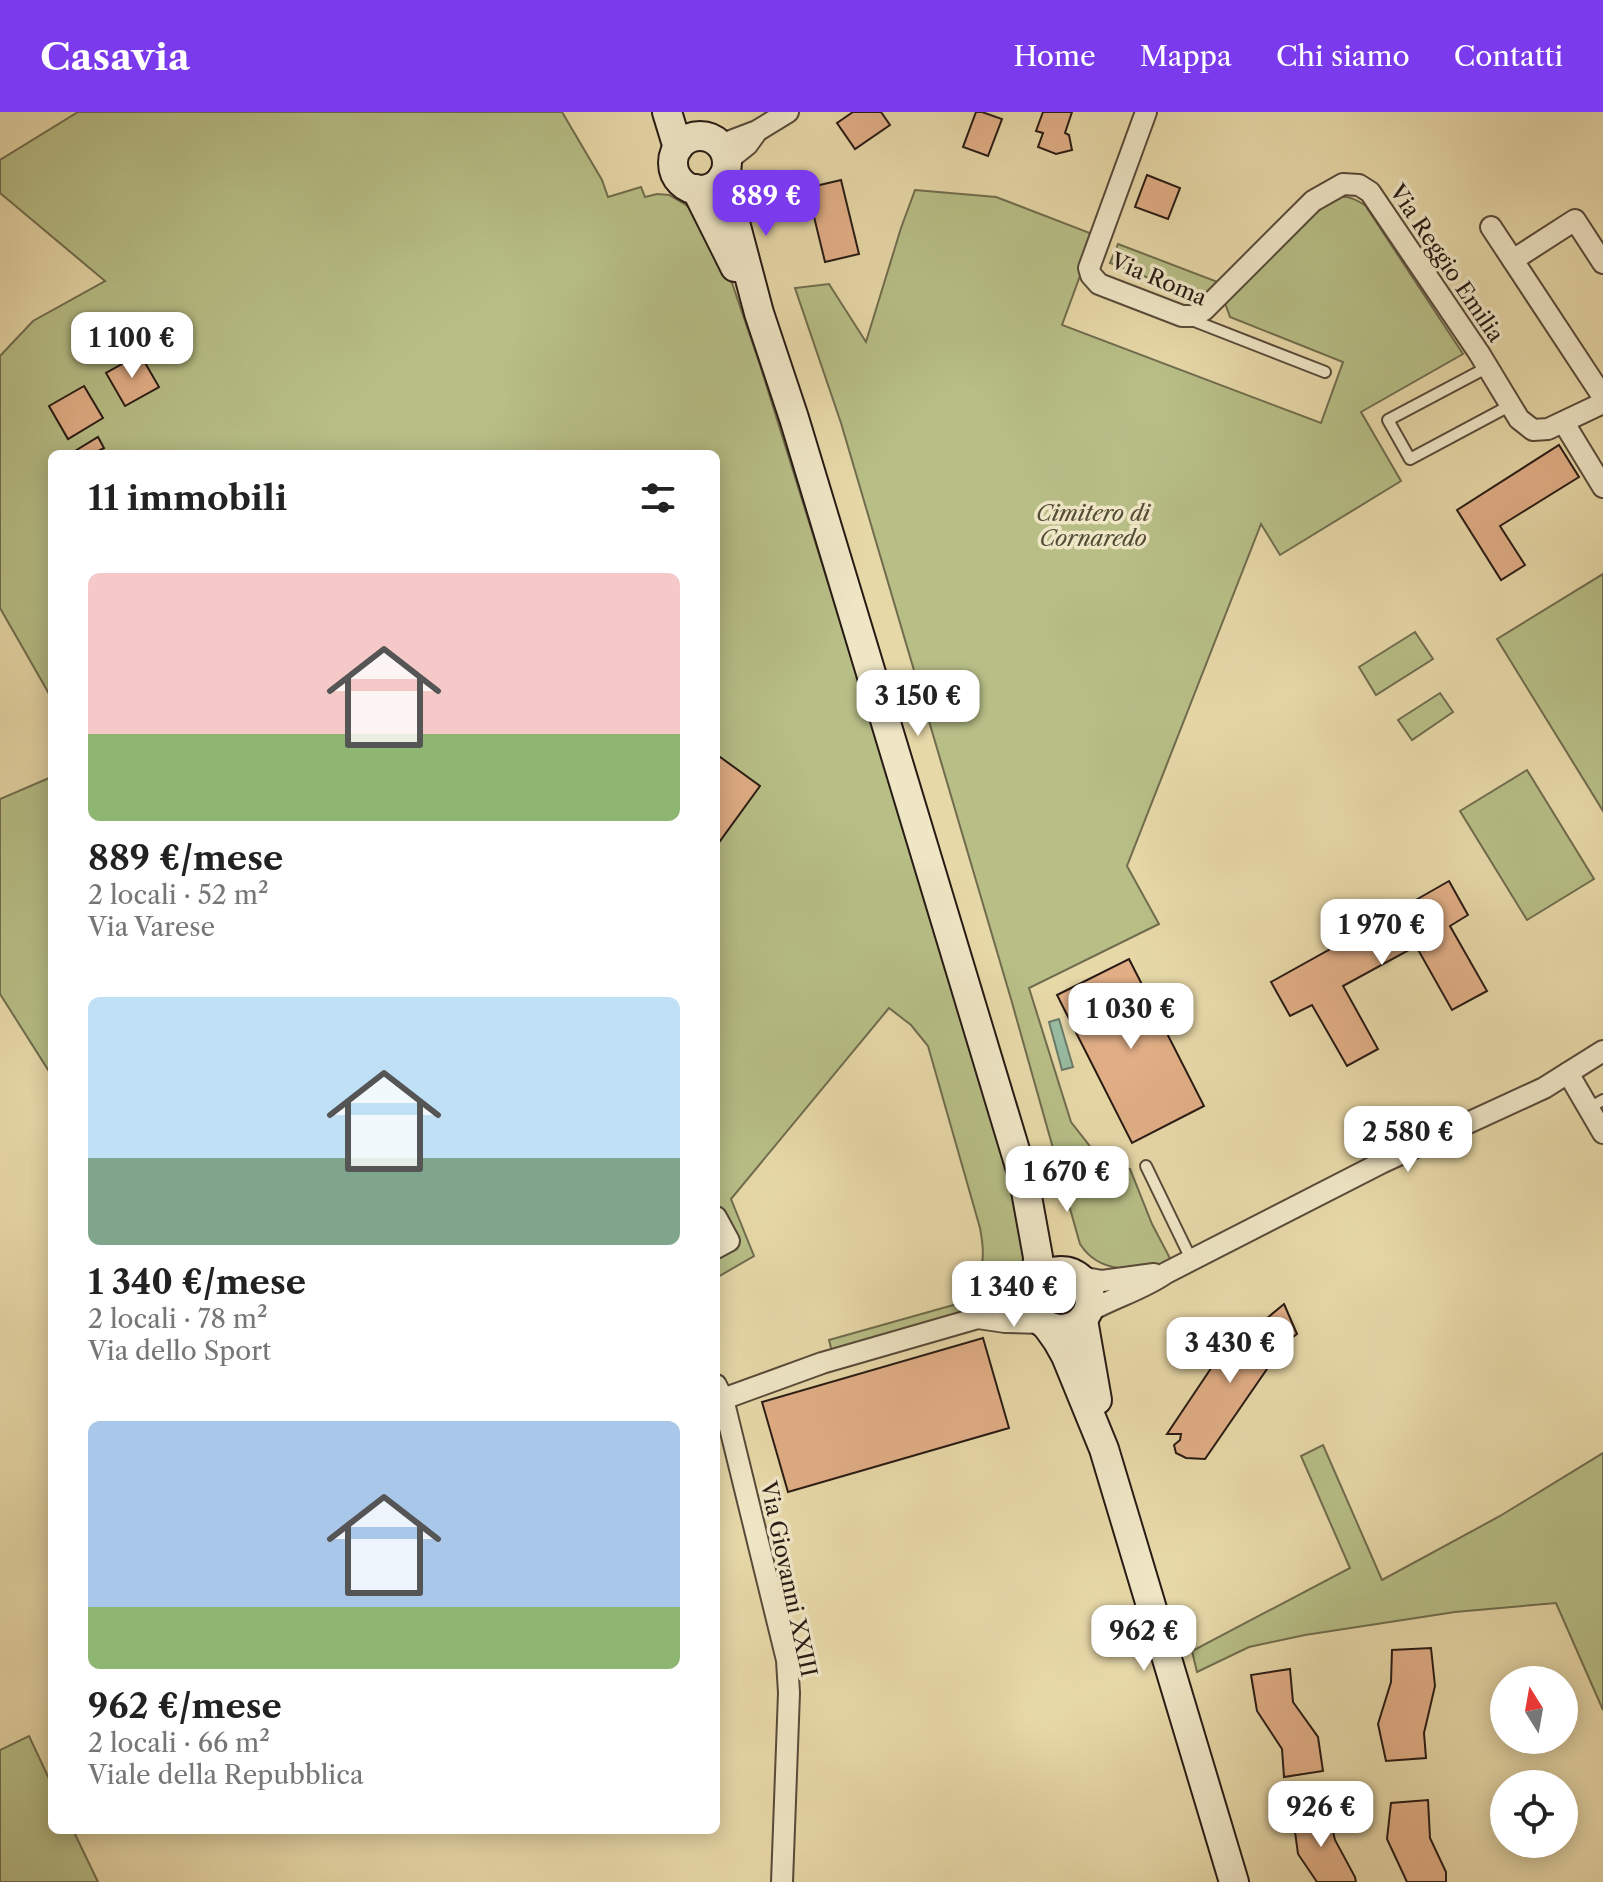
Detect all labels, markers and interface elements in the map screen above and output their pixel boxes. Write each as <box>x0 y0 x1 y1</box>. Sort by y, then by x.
text: Casavia <box>40 33 190 80</box>
text: Home <box>1014 39 1096 73</box>
text: Mappa <box>1140 39 1232 73</box>
text: Chi siamo <box>1276 39 1410 73</box>
text: Contatti <box>1454 39 1563 73</box>
pin: 889 € <box>710 170 822 238</box>
street label: Via Reggio Emilia <box>1383 178 1510 348</box>
text: 889 € <box>731 180 801 212</box>
street label: Via Roma <box>1106 247 1211 312</box>
pin: 1 100 € <box>58 312 206 380</box>
text: 1 100 € <box>89 322 175 354</box>
icon: filters <box>636 476 680 520</box>
text: 11 immobili <box>88 477 287 519</box>
park label: Cimitero di Cornaredo <box>1036 500 1151 552</box>
icon: home <box>312 625 456 769</box>
pin: 3 150 € <box>844 670 992 738</box>
text: 3 150 € <box>875 680 961 712</box>
text: 889 €/mese <box>88 837 283 879</box>
text: 2 locali · 52 m² <box>88 879 269 911</box>
pin: 1 970 € <box>1308 899 1456 967</box>
text: 1 970 € <box>1339 909 1425 941</box>
text: Via Varese <box>88 911 215 943</box>
pin: 1 030 € <box>1057 983 1205 1051</box>
text: 1 030 € <box>1086 993 1176 1025</box>
icon: home <box>312 1049 456 1193</box>
pin: 2 580 € <box>1334 1106 1482 1174</box>
text: 2 580 € <box>1362 1116 1454 1148</box>
pin: 1 670 € <box>993 1146 1141 1214</box>
text: 1 670 € <box>1024 1156 1110 1188</box>
text: 1 340 €/mese <box>88 1261 306 1303</box>
pin: 1 340 € <box>940 1261 1088 1329</box>
text: 1 340 € <box>970 1271 1058 1303</box>
text: 2 locali · 78 m² <box>88 1303 268 1335</box>
pin: 3 430 € <box>1156 1317 1304 1385</box>
text: 3 430 € <box>1185 1327 1275 1359</box>
text: Via dello Sport <box>88 1335 271 1367</box>
icon: home <box>312 1473 456 1617</box>
street label: Via Giovanni XXIII <box>754 1478 822 1679</box>
pin: 962 € <box>1088 1605 1200 1673</box>
text: 962 € <box>1109 1615 1179 1647</box>
north arrow <box>1490 1666 1578 1754</box>
map controls <box>1490 1666 1578 1858</box>
text: 962 €/mese <box>88 1685 282 1727</box>
text: 2 locali · 66 m² <box>88 1727 270 1759</box>
text: Viale della Repubblica <box>88 1759 364 1791</box>
button: locate <box>1490 1770 1578 1858</box>
pin: 926 € <box>1265 1781 1377 1849</box>
text: 926 € <box>1286 1791 1356 1823</box>

